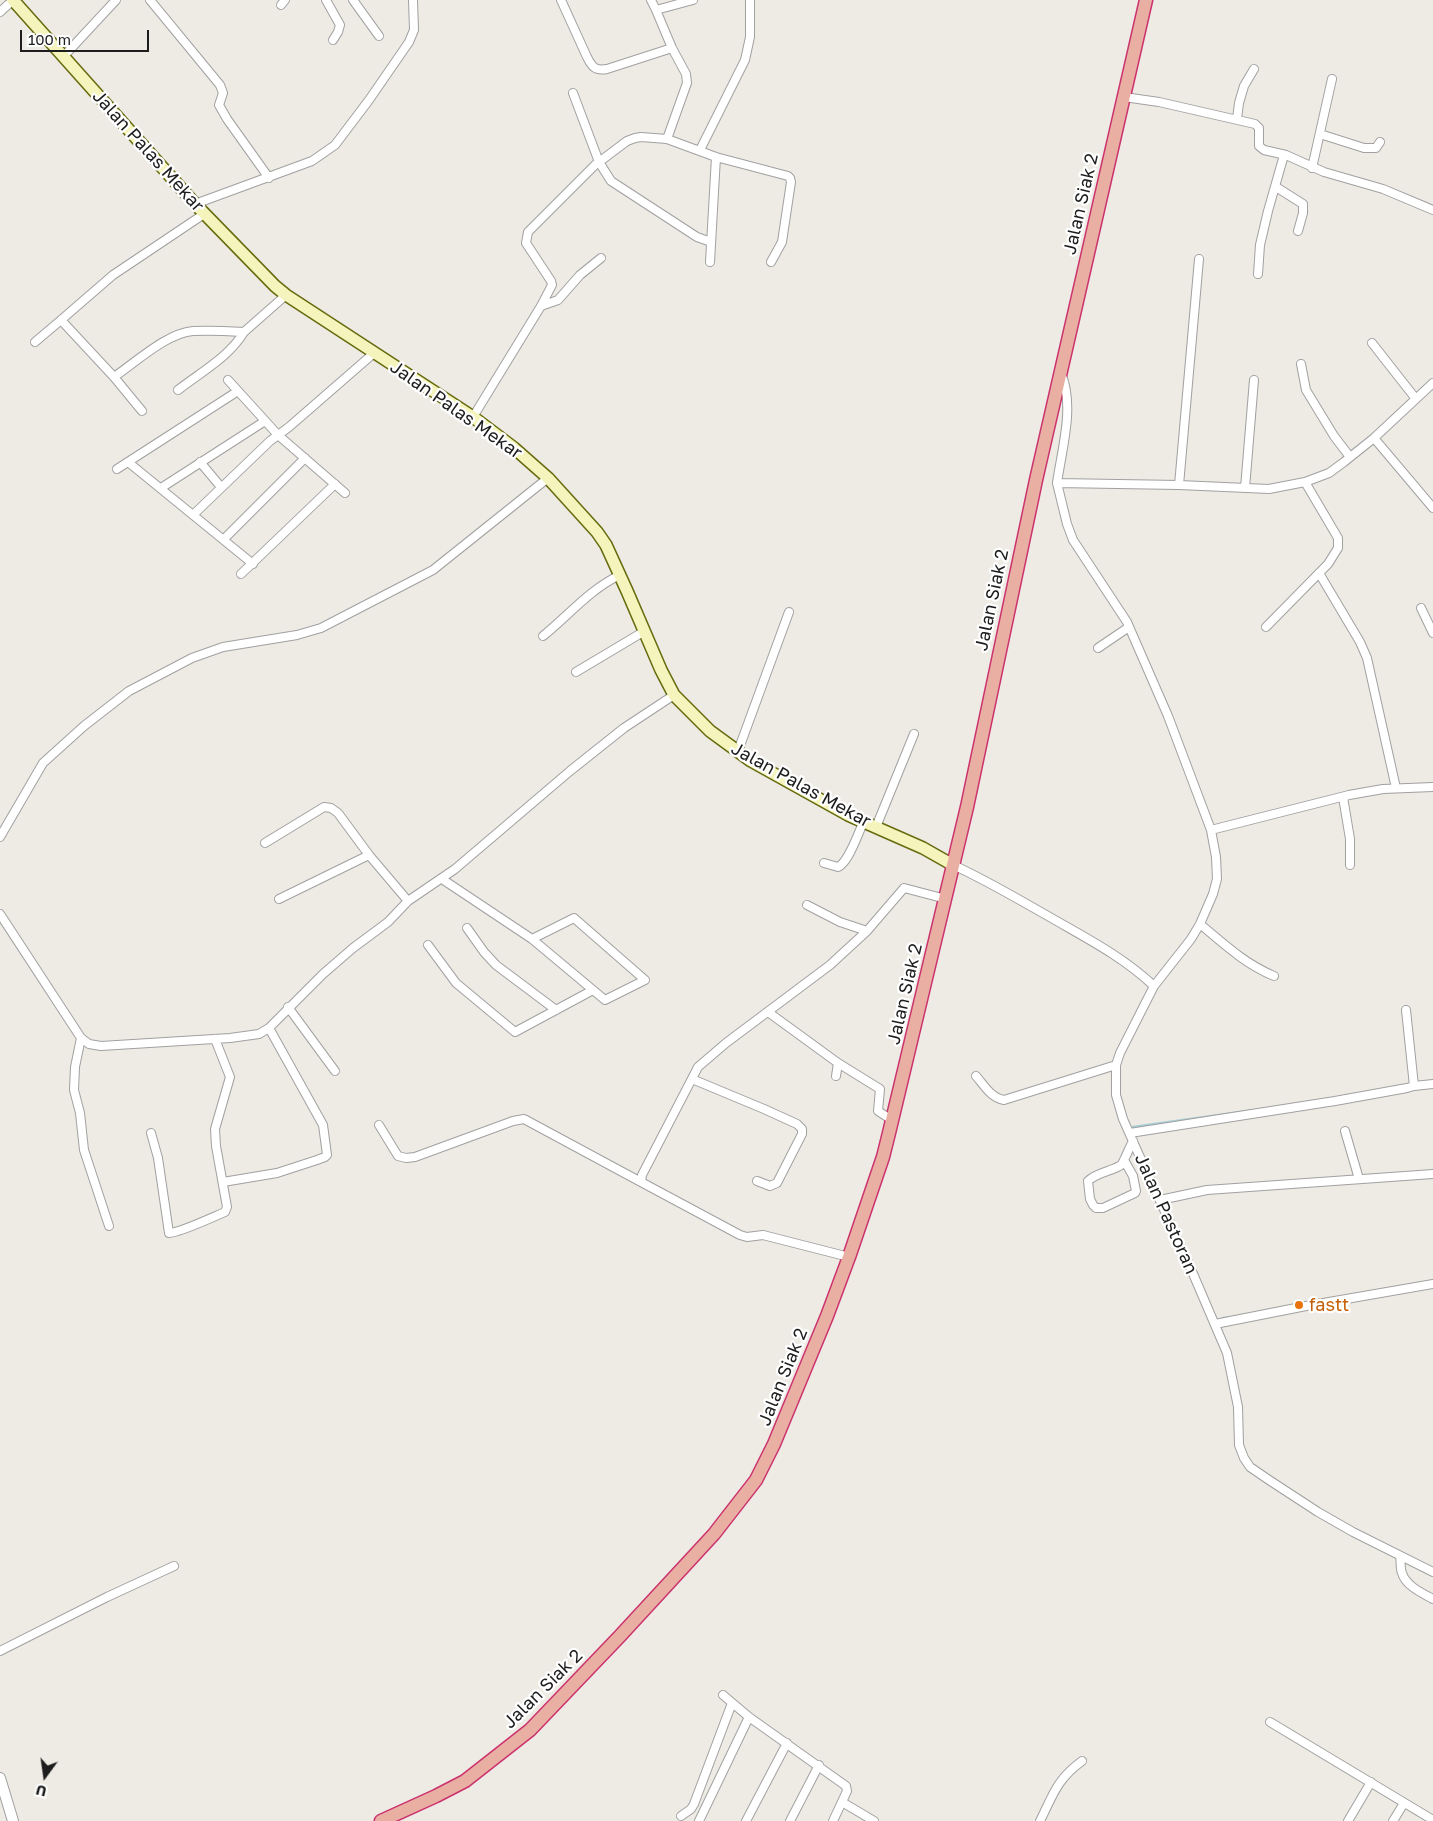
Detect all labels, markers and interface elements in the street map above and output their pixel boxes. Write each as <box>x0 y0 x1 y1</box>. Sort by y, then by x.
scale bar <box>22 20 151 52</box>
text: 100 m <box>28 30 71 48</box>
street label: Jalan Palas Mekar <box>88 86 208 216</box>
street label: Jalan Siak 2 <box>1059 151 1103 257</box>
street label: Jalan Palas Mekar <box>386 356 526 464</box>
street label: Jalan Siak 2 <box>971 547 1013 653</box>
street label: Jalan Palas Mekar <box>727 738 875 832</box>
street label: Jalan Siak 2 <box>883 941 927 1047</box>
street label: Jalan Pastoran <box>1130 1151 1202 1277</box>
place label: fastt <box>1309 1294 1349 1316</box>
marker: fastt <box>1293 1299 1305 1311</box>
street label: Jalan Siak 2 <box>754 1325 812 1429</box>
street label: Jalan Siak 2 <box>499 1645 587 1733</box>
north arrow <box>20 1751 70 1801</box>
text: U <box>34 1782 48 1801</box>

